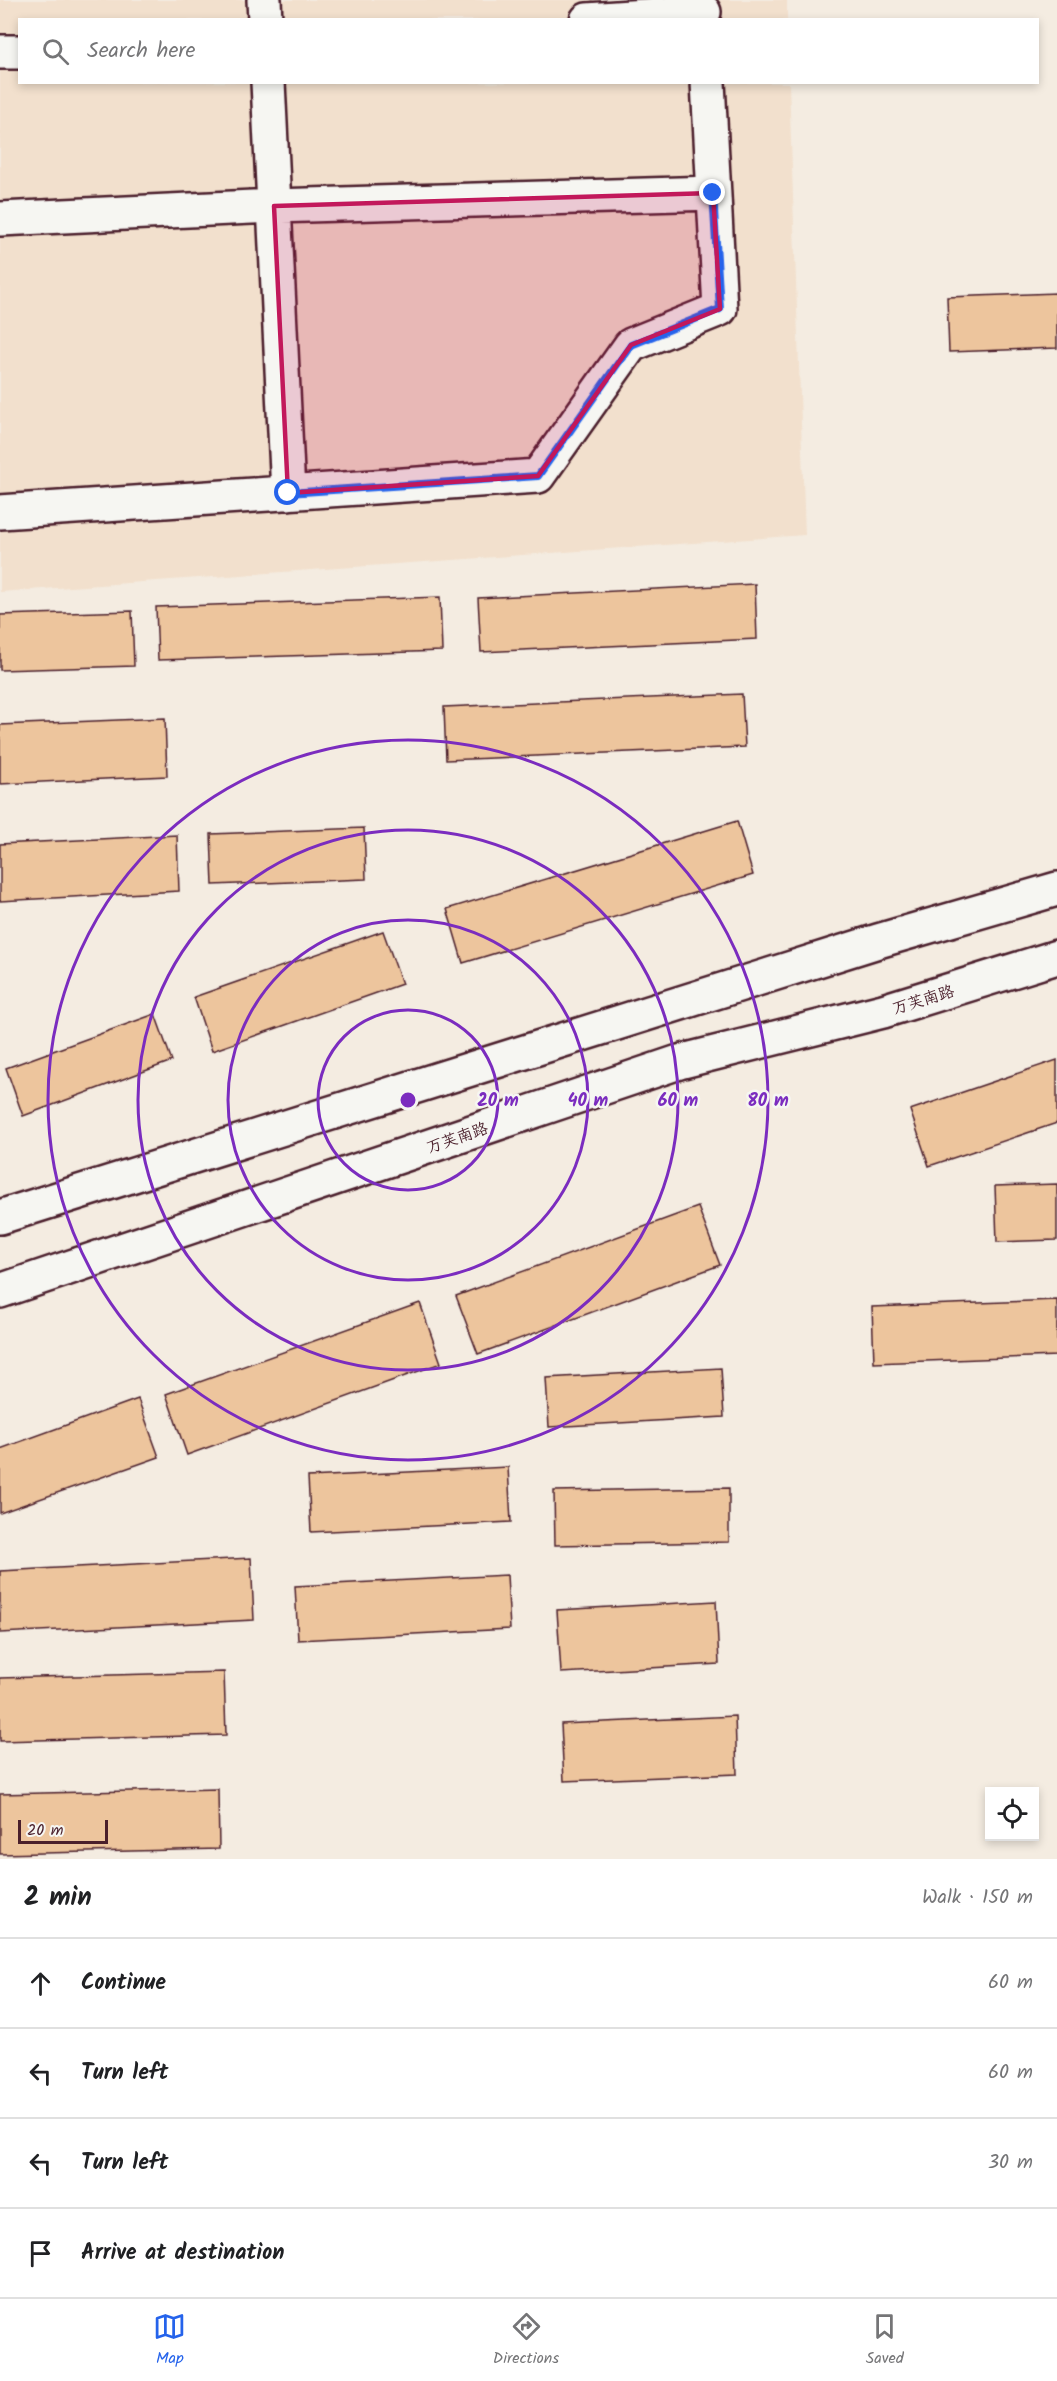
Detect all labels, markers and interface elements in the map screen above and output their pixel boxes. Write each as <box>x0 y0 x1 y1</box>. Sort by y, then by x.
search box <box>18 18 1039 84</box>
text: Search here <box>87 34 195 69</box>
icon: search <box>39 35 72 68</box>
route end <box>699 179 725 205</box>
route start <box>274 479 300 505</box>
street label: 万芙南路 <box>889 979 958 1022</box>
text: 20 m <box>477 1087 519 1116</box>
text: 40 m <box>568 1087 609 1116</box>
text: 60 m <box>658 1087 699 1116</box>
text: 80 m <box>747 1087 789 1116</box>
centre of rings <box>398 1090 418 1110</box>
street label: 万芙南路 <box>423 1116 492 1161</box>
map controls <box>985 1787 1039 1841</box>
button: locate <box>985 1787 1039 1841</box>
scale bar <box>18 1817 108 1844</box>
text: 20 m <box>27 1818 63 1843</box>
text: 2 min <box>24 1877 92 1919</box>
text: Walk · 150 m <box>922 1882 1033 1914</box>
text: Continue <box>81 1966 166 2001</box>
icon: ahead <box>24 1967 57 2000</box>
text: 60 m <box>988 1967 1033 1999</box>
text: Turn left <box>81 2056 168 2091</box>
icon: left <box>24 2057 57 2090</box>
text: 60 m <box>988 2057 1033 2089</box>
text: Turn left <box>81 2146 168 2181</box>
icon: left <box>24 2147 57 2180</box>
text: 30 m <box>988 2147 1033 2179</box>
text: Arrive at destination <box>81 2236 284 2271</box>
icon: arrive <box>24 2237 57 2270</box>
tab: Map <box>153 2310 186 2371</box>
tab: Directions <box>493 2310 559 2371</box>
tab: Saved <box>866 2310 904 2371</box>

